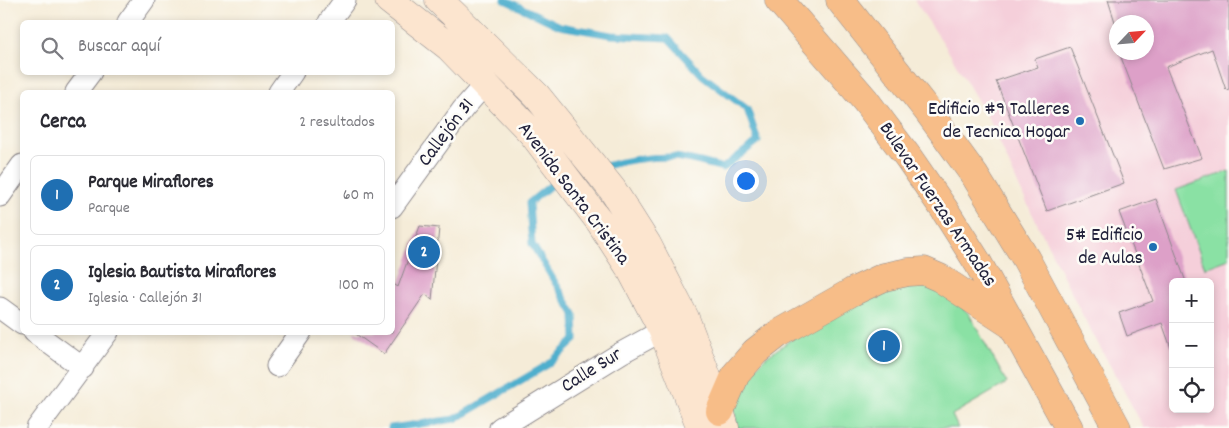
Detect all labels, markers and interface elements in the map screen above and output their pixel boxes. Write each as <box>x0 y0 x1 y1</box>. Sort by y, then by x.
north arrow <box>1109 15 1154 60</box>
search box <box>20 20 395 75</box>
icon: search <box>38 34 66 62</box>
text: Buscar aquí <box>78 34 160 61</box>
street label: Callejón 31 <box>412 93 482 173</box>
place label: Edificio #9 Talleres de Tecnica Hogar <box>928 96 1071 147</box>
text: Cerca <box>40 108 86 138</box>
text: 2 resultados <box>299 111 375 134</box>
marker: Edificio #9 Talleres de Tecnica Hogar <box>1074 115 1086 127</box>
street label: Avenida Santa Cristina <box>510 117 636 272</box>
street label: Bulevar Fuerzas Armadas <box>871 117 1003 293</box>
your location <box>733 168 759 194</box>
text: Parque Miraflores <box>88 170 214 197</box>
text: 1 <box>55 184 59 207</box>
text: 60 m <box>343 184 374 207</box>
text: Parque <box>88 197 130 220</box>
place label: 5# Edificio de Aulas <box>1066 222 1143 273</box>
pin: 2 <box>408 233 440 271</box>
marker: 5# Edificio de Aulas <box>1147 241 1159 253</box>
text: Iglesia Bautista Miraflores <box>88 260 277 287</box>
text: 2 <box>54 274 61 297</box>
text: 100 m <box>338 274 374 297</box>
map controls <box>1169 278 1214 413</box>
button: + <box>1169 278 1214 323</box>
text: Iglesia · Callejón 31 <box>88 287 202 310</box>
button: − <box>1169 323 1214 368</box>
pin: 1 <box>868 327 900 365</box>
street label: Calle Sur <box>556 341 628 401</box>
button: locate <box>1169 368 1214 413</box>

